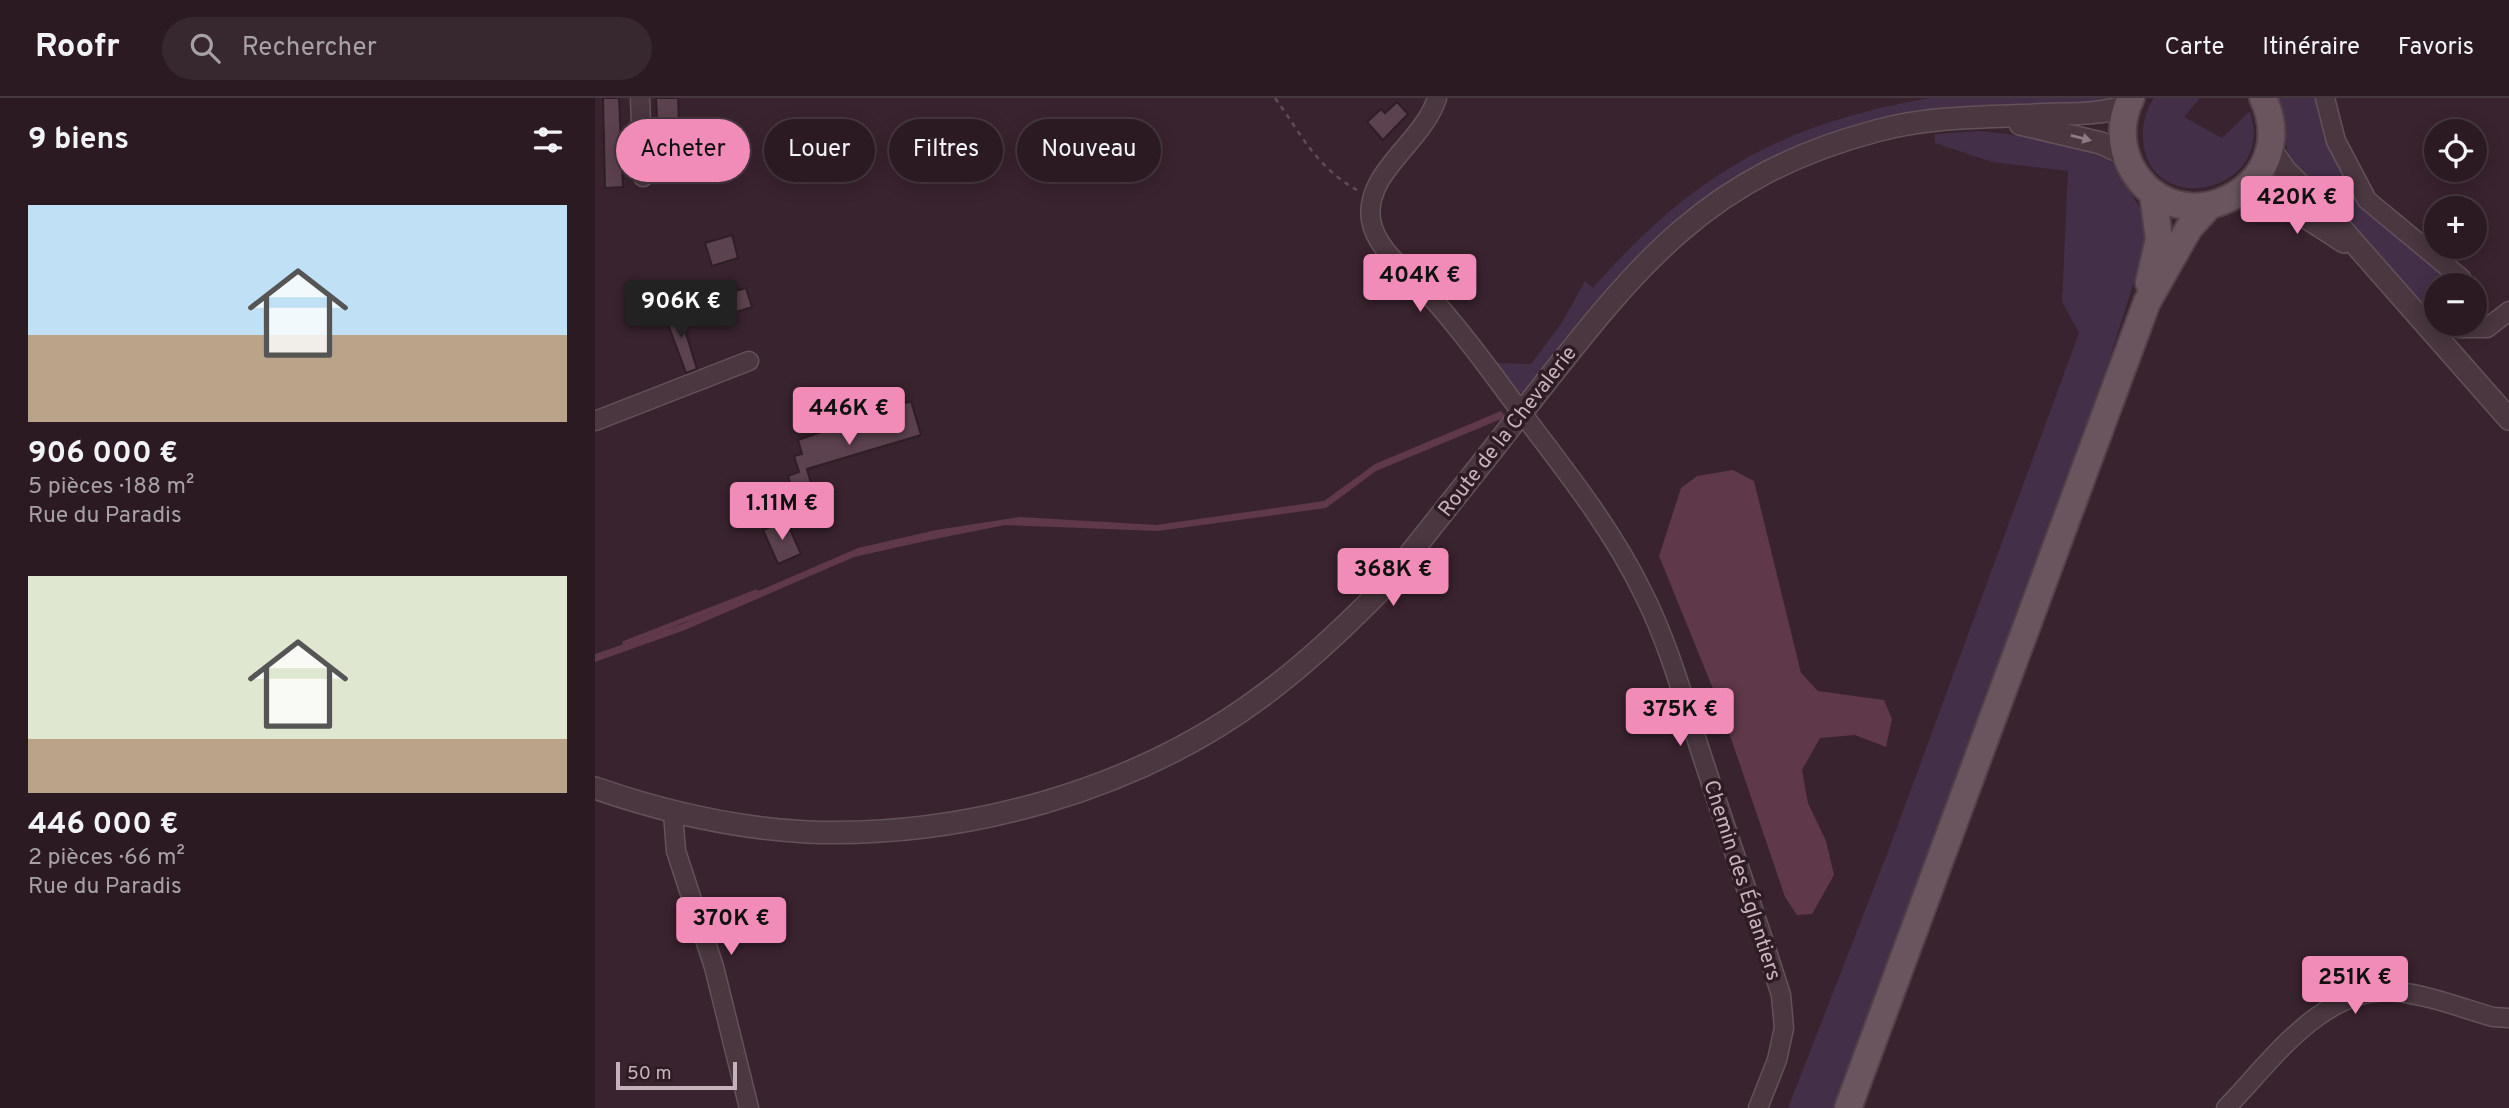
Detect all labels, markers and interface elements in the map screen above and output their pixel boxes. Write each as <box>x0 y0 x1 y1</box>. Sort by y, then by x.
search box <box>162 17 652 80</box>
text: Roofr <box>35 27 120 69</box>
icon: search <box>186 29 224 67</box>
text: Rechercher <box>242 32 377 65</box>
text: Carte <box>2164 33 2224 63</box>
text: Itinéraire <box>2262 33 2360 63</box>
text: Favoris <box>2398 33 2474 63</box>
chip: Acheter <box>616 119 750 182</box>
chip: Louer <box>764 119 875 182</box>
chip: Filtres <box>889 119 1003 182</box>
chip: Nouveau <box>1017 119 1161 182</box>
map controls <box>2424 119 2487 336</box>
button: locate <box>2424 119 2487 182</box>
icon: filters <box>529 121 567 159</box>
text: 9 biens <box>28 122 129 159</box>
one-way arrow <box>2070 133 2092 144</box>
pin: 420K € <box>2240 176 2354 236</box>
text: 420K € <box>2257 184 2337 213</box>
button: + <box>2424 196 2487 259</box>
icon: home <box>235 250 361 376</box>
pin: 404K € <box>1363 254 1477 314</box>
text: 404K € <box>1379 262 1461 291</box>
button: − <box>2424 273 2487 336</box>
pin: 906K € <box>624 280 738 340</box>
text: 906K € <box>641 288 721 317</box>
street label: Route de la Chevalerie <box>1433 341 1584 523</box>
pin: 446K € <box>792 388 906 447</box>
text: 446K € <box>809 395 889 424</box>
text: 906 000 € <box>28 436 178 473</box>
text: 5 pièces · 188 m² <box>28 473 194 502</box>
pin: 1.11M € <box>717 482 847 542</box>
text: 1.11M € <box>746 490 818 519</box>
text: Rue du Paradis <box>28 502 182 531</box>
pin: 368K € <box>1336 548 1450 608</box>
text: 368K € <box>1354 556 1432 585</box>
icon: home <box>235 621 361 747</box>
pin: 375K € <box>1623 688 1737 748</box>
text: 375K € <box>1642 696 1718 725</box>
street label: Chemin des Églantiers <box>1696 777 1788 984</box>
text: 446 000 € <box>28 807 178 844</box>
text: 2 pièces · 66 m² <box>28 844 185 873</box>
text: Rue du Paradis <box>28 873 182 902</box>
pin: 370K € <box>674 898 788 957</box>
text: 370K € <box>692 905 770 934</box>
pin: 251K € <box>2298 956 2412 1016</box>
text: 251K € <box>2318 964 2392 993</box>
scale bar <box>616 1059 737 1091</box>
text: 50 m <box>627 1062 672 1086</box>

